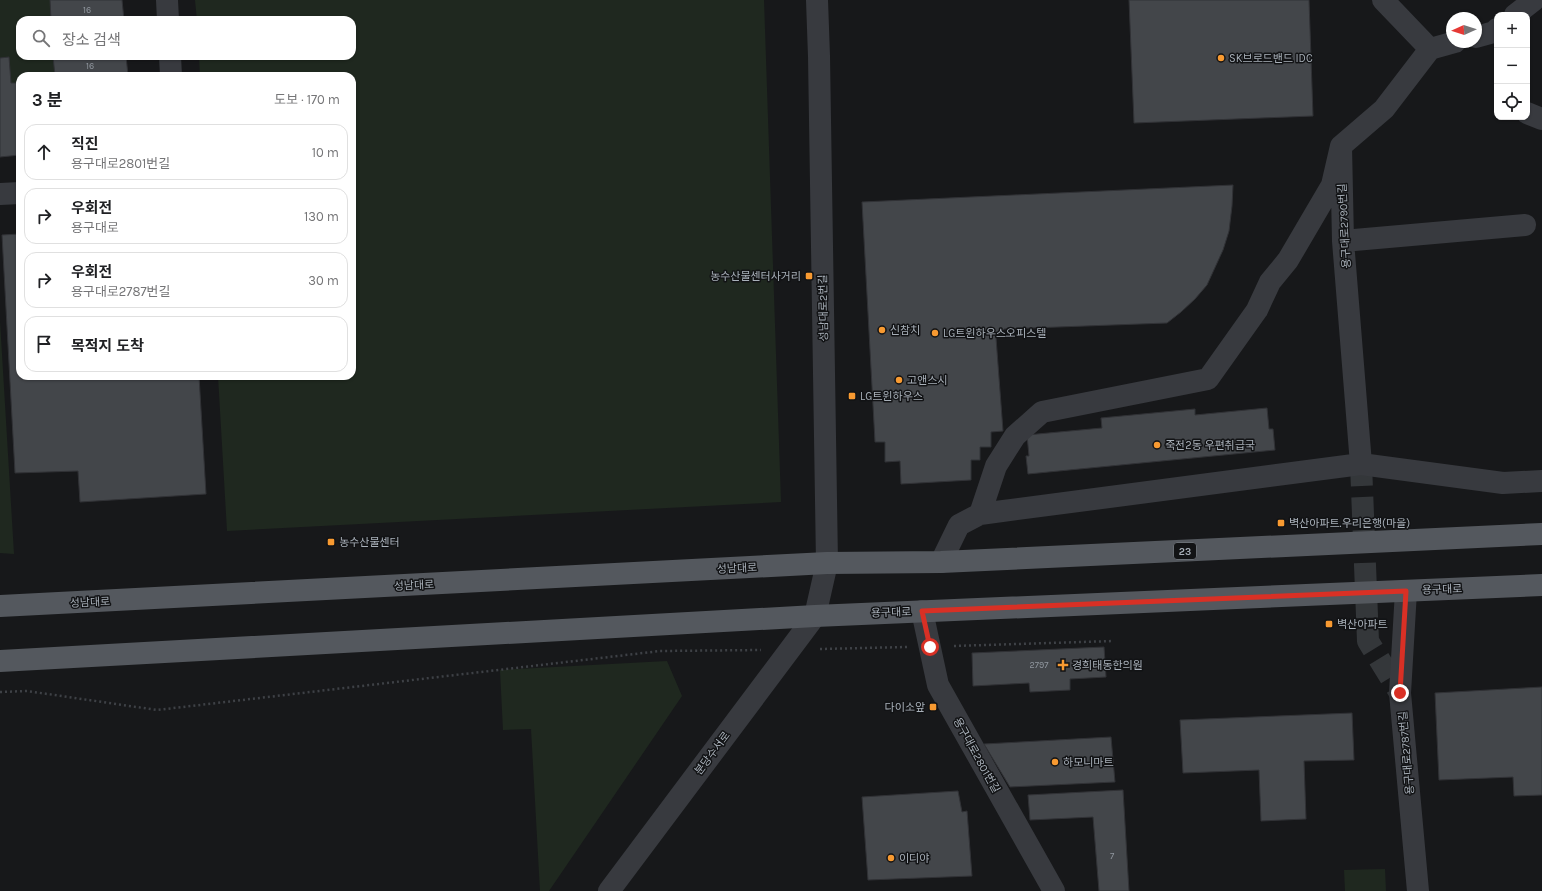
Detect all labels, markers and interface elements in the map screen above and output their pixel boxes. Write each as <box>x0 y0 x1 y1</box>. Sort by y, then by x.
house number: 16 <box>83 5 91 15</box>
north arrow <box>1446 12 1482 48</box>
map controls <box>1494 12 1530 120</box>
button: + <box>1494 12 1530 48</box>
search box <box>16 16 356 60</box>
icon: search <box>30 27 52 49</box>
text: 장소 검색 <box>62 31 121 49</box>
button: − <box>1494 48 1530 84</box>
place label: SK브로드밴드 IDC <box>1229 52 1313 65</box>
marker: SK브로드밴드 IDC <box>1216 53 1226 63</box>
house number: 16 <box>86 61 94 71</box>
button: locate <box>1494 84 1530 120</box>
text: 3 분 <box>32 90 63 110</box>
text: 도보 · 170 m <box>274 92 340 107</box>
text: 직진 <box>71 135 99 153</box>
icon: ahead <box>33 141 55 163</box>
text: 10 m <box>312 145 339 160</box>
text: 용구대로2801번길 <box>71 156 170 171</box>
street label: 용구대로2790번길 <box>1336 183 1353 269</box>
text: 우회전 <box>71 199 112 217</box>
icon: right <box>33 205 55 227</box>
text: 130 m <box>304 209 339 224</box>
text: 용구대로 <box>71 220 119 235</box>
text: 우회전 <box>71 263 112 281</box>
icon: right <box>33 269 55 291</box>
place label: 농수산물센터사거리 <box>710 270 801 283</box>
marker: 농수산물센터사거리 <box>804 271 814 281</box>
text: 30 m <box>308 273 339 288</box>
street label: 성남대로2번길 <box>816 274 831 342</box>
text: 용구대로2787번길 <box>71 284 171 299</box>
place label: 신참치 <box>890 324 920 337</box>
marker: 신참치 <box>877 325 887 335</box>
place label: LG트윈하우스오피스텔 <box>943 327 1046 340</box>
marker: LG트윈하우스오피스텔 <box>930 328 940 338</box>
icon: arrive <box>33 333 55 355</box>
text: 목적지 도착 <box>71 337 144 355</box>
place label: 고앤스시 <box>907 374 947 387</box>
marker: 고앤스시 <box>894 375 904 385</box>
place label: LG트윈하우스 <box>860 390 923 403</box>
marker: LG트윈하우스 <box>847 391 857 401</box>
place label: 죽전2동 우편취급국 <box>1165 439 1255 452</box>
marker: 죽전2동 우편취급국 <box>1152 440 1162 450</box>
place label: 벽산아파트.우리은행(마을) <box>1289 517 1410 530</box>
marker: 벽산아파트.우리은행(마을) <box>1276 518 1286 528</box>
place label: 농수산물센터 <box>339 536 400 549</box>
marker: 농수산물센터 <box>326 537 336 547</box>
road number: 23 <box>1174 543 1196 559</box>
street label: 성남대로 <box>716 561 758 576</box>
street label: 성남대로 <box>393 578 435 593</box>
street label: 용구대로 <box>1422 582 1462 597</box>
street label: 성남대로 <box>69 595 111 610</box>
street label: 용구대로 <box>871 605 911 620</box>
place label: 벽산아파트 <box>1337 618 1388 631</box>
marker: 벽산아파트 <box>1324 619 1334 629</box>
route start <box>921 638 939 656</box>
marker: 경희태동한의원 <box>1057 659 1069 671</box>
place label: 경희태동한의원 <box>1072 659 1143 672</box>
house number: 2797 <box>1030 660 1049 670</box>
route end <box>1391 684 1409 702</box>
place label: 다이소앞 <box>885 701 925 714</box>
marker: 다이소앞 <box>928 702 938 712</box>
street label: 용구대로2787번길 <box>1396 710 1417 795</box>
street label: 용구대로2801번길 <box>951 715 1003 795</box>
street label: 분당수서로 <box>692 729 733 777</box>
place label: 하모니마트 <box>1063 756 1114 769</box>
marker: 하모니마트 <box>1050 757 1060 767</box>
house number: 7 <box>1110 851 1115 861</box>
place label: 이디야 <box>899 852 929 865</box>
marker: 이디야 <box>886 853 896 863</box>

